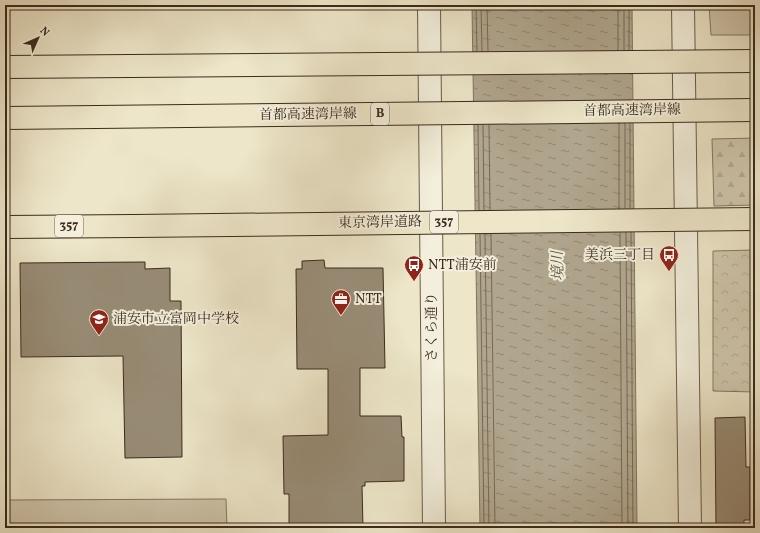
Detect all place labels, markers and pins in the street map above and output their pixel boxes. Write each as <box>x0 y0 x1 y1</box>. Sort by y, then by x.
bus stop icon: 美浜三丁目 <box>658 244 680 272</box>
place label: 美浜三丁目 <box>585 246 655 265</box>
bus stop icon: NTT浦安前 <box>403 254 425 282</box>
place label: NTT浦安前 <box>428 256 497 275</box>
office icon: NTT <box>330 288 352 316</box>
place label: NTT <box>355 290 382 309</box>
school or university icon: 浦安市立富岡中学校 <box>88 308 110 336</box>
place label: 浦安市立富岡中学校 <box>113 310 239 329</box>

